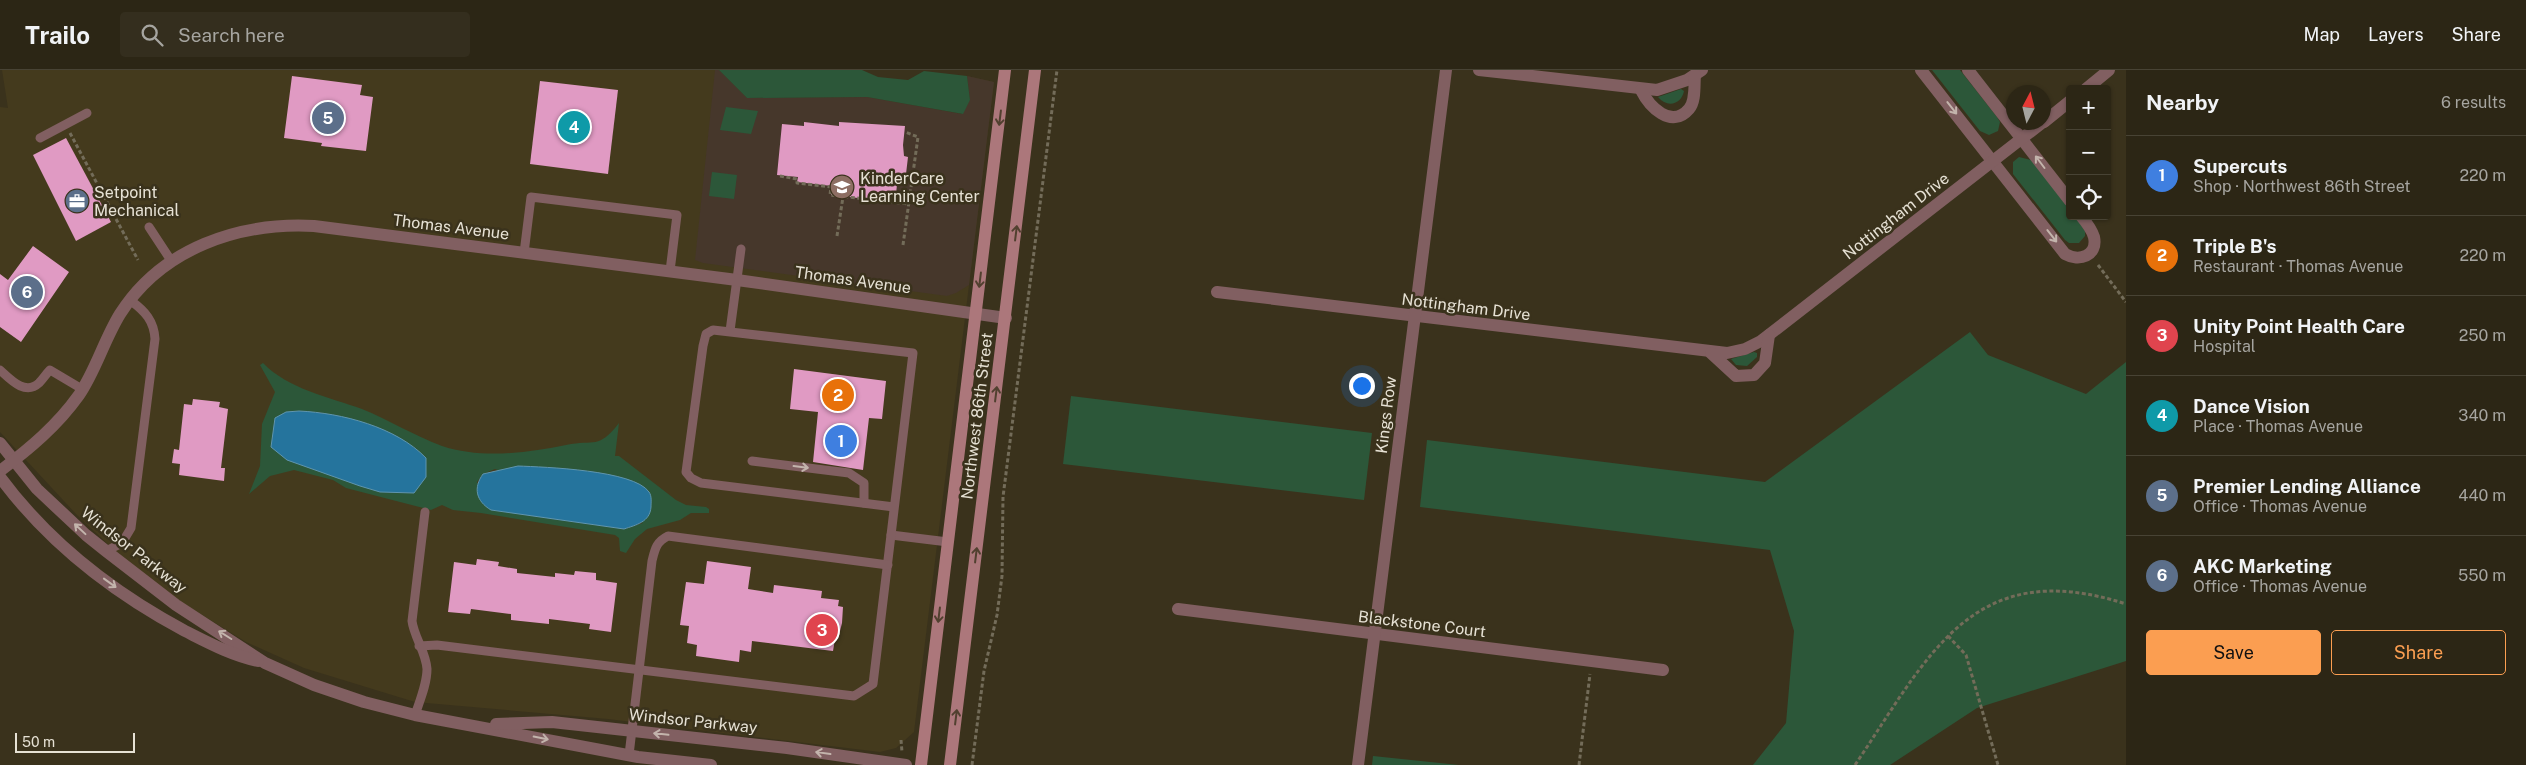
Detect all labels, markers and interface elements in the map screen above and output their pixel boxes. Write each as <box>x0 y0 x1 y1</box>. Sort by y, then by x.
search box <box>120 12 470 57</box>
text: Trailo <box>25 21 90 49</box>
icon: search <box>138 21 166 49</box>
text: Search here <box>178 24 285 46</box>
text: Map <box>2304 24 2340 45</box>
text: Layers <box>2368 24 2424 45</box>
text: Share <box>2452 24 2501 45</box>
north arrow <box>2006 85 2051 130</box>
map controls <box>2066 85 2111 220</box>
button: + <box>2066 85 2111 130</box>
text: Nearby <box>2146 90 2219 115</box>
text: 6 results <box>2441 93 2506 112</box>
pin: 5 <box>312 99 344 137</box>
one-way arrow <box>1946 101 1957 114</box>
pin: 4 <box>558 108 590 146</box>
one-way arrow <box>994 110 1004 126</box>
button: − <box>2066 130 2111 175</box>
text: Supercuts <box>2193 155 2287 177</box>
one-way arrow <box>2035 156 2046 169</box>
text: 1 <box>2159 166 2165 185</box>
text: 220 m <box>2459 166 2506 185</box>
place label: KinderCare Learning Center <box>860 169 980 206</box>
street label: Nottingham Drive <box>1839 169 1953 263</box>
school or university icon: KinderCare Learning Center <box>829 174 855 200</box>
button: locate <box>2066 175 2111 220</box>
text: Shop · Northwest 86th Street <box>2193 177 2411 196</box>
place label: Setpoint Mechanical <box>94 183 179 220</box>
office icon: Setpoint Mechanical <box>64 188 90 214</box>
street label: Thomas Avenue <box>392 210 510 244</box>
one-way arrow <box>1011 225 1021 241</box>
one-way arrow <box>2046 229 2057 242</box>
text: Triple B's <box>2193 235 2277 257</box>
text: 2 <box>2157 246 2167 265</box>
text: 220 m <box>2459 246 2506 265</box>
text: Restaurant · Thomas Avenue <box>2193 257 2403 276</box>
street label: Thomas Avenue <box>794 262 912 298</box>
one-way arrow <box>975 271 985 287</box>
pin: 6 <box>11 273 43 311</box>
street label: Nottingham Drive <box>1401 290 1531 324</box>
text: Unity Point Health Care <box>2193 315 2405 337</box>
text: 3 <box>2157 326 2167 345</box>
text: 250 m <box>2459 326 2506 345</box>
street label: Northwest 86th Street <box>957 332 997 500</box>
text: Hospital <box>2193 337 2256 356</box>
your location <box>1349 373 1375 399</box>
street label: Kings Row <box>1372 375 1400 455</box>
pin: 2 <box>822 376 854 414</box>
one-way arrow <box>991 386 1001 402</box>
text: Dance Vision <box>2193 395 2310 417</box>
text: 4 <box>2157 406 2167 425</box>
text: 340 m <box>2458 406 2506 425</box>
text: Place · Thomas Avenue <box>2193 417 2363 436</box>
pin: 1 <box>825 422 857 460</box>
one-way arrow <box>792 462 808 472</box>
text: Premier Lending Alliance <box>2193 475 2421 497</box>
text: 5 <box>2157 486 2167 505</box>
text: 440 m <box>2458 486 2506 505</box>
text: Office · Thomas Avenue <box>2193 497 2367 516</box>
street label: Windsor Parkway <box>77 503 191 598</box>
one-way arrow <box>73 523 86 535</box>
one-way arrow <box>971 548 981 564</box>
text: AKC Marketing <box>2193 555 2332 577</box>
text: 6 <box>2157 566 2167 585</box>
text: 550 m <box>2458 566 2506 585</box>
text: Office · Thomas Avenue <box>2193 577 2367 596</box>
one-way arrow <box>102 578 116 589</box>
one-way arrow <box>934 606 944 622</box>
street label: Blackstone Court <box>1357 607 1487 641</box>
pin: 3 <box>806 611 838 649</box>
one-way arrow <box>218 630 232 640</box>
button: Save <box>2146 630 2321 675</box>
button: Share <box>2331 630 2506 675</box>
street label: Windsor Parkway <box>628 705 759 737</box>
one-way arrow <box>951 709 961 725</box>
one-way arrow <box>654 729 670 739</box>
scale bar <box>15 730 135 753</box>
one-way arrow <box>532 733 548 743</box>
text: 50 m <box>22 734 55 750</box>
one-way arrow <box>815 748 831 758</box>

